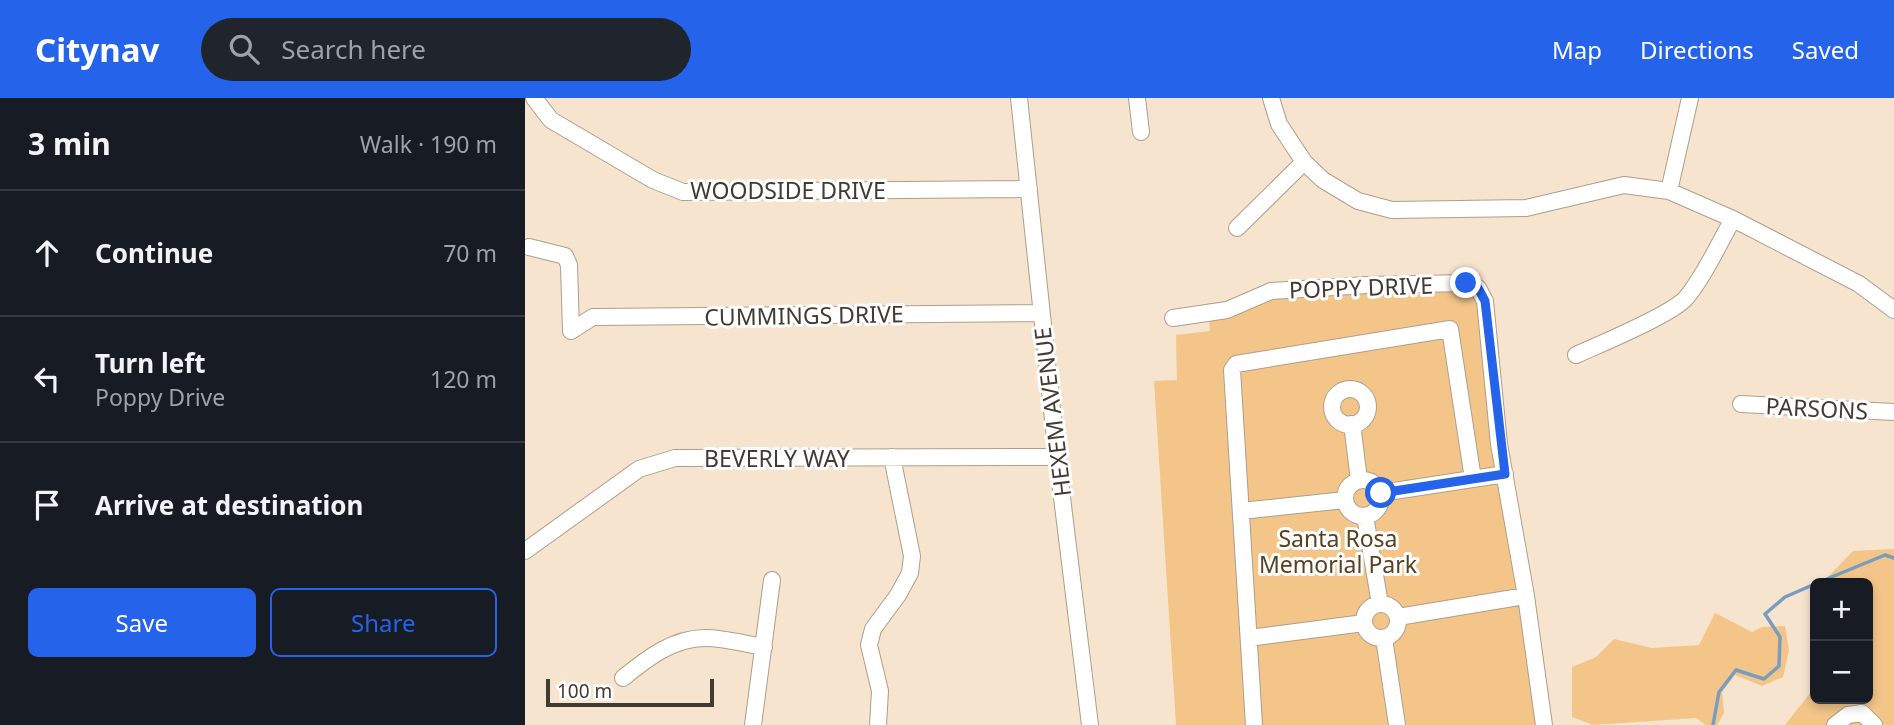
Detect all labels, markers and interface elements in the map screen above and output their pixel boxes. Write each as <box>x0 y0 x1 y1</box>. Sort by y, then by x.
search box <box>201 18 691 81</box>
text: Citynav <box>35 27 159 72</box>
icon: search <box>225 30 263 68</box>
text: Search here <box>281 31 426 67</box>
text: Map <box>1552 33 1602 66</box>
text: Directions <box>1640 33 1754 66</box>
text: Saved <box>1792 33 1859 66</box>
text: 3 min <box>28 123 111 164</box>
text: Walk · 190 m <box>360 128 497 160</box>
street label: WOODSIDE DRIVE <box>690 174 886 206</box>
icon: ahead <box>28 234 66 272</box>
text: Continue <box>95 235 213 271</box>
text: 70 m <box>443 237 497 269</box>
route end <box>1450 267 1481 298</box>
street label: POPPY DRIVE <box>1288 268 1434 306</box>
street label: CUMMINGS DRIVE <box>704 297 904 333</box>
street label: HEXEM AVENUE <box>1026 325 1078 499</box>
text: Turn left <box>95 345 206 381</box>
icon: left <box>28 360 66 398</box>
text: 120 m <box>430 363 497 395</box>
text: Poppy Drive <box>95 381 225 413</box>
street label: PARSONS <box>1765 389 1869 427</box>
street label: BEVERLY WAY <box>704 442 851 474</box>
route start <box>1365 477 1396 508</box>
icon: arrive <box>28 486 66 524</box>
text: Arrive at destination <box>95 487 364 523</box>
park label: Santa Rosa Memorial Park <box>1259 522 1418 580</box>
map controls <box>1810 578 1873 704</box>
button: + <box>1810 578 1873 641</box>
button: Save <box>28 588 256 657</box>
button: Share <box>270 588 497 657</box>
button: − <box>1810 641 1873 704</box>
scale bar <box>546 676 714 708</box>
text: 100 m <box>557 678 612 704</box>

